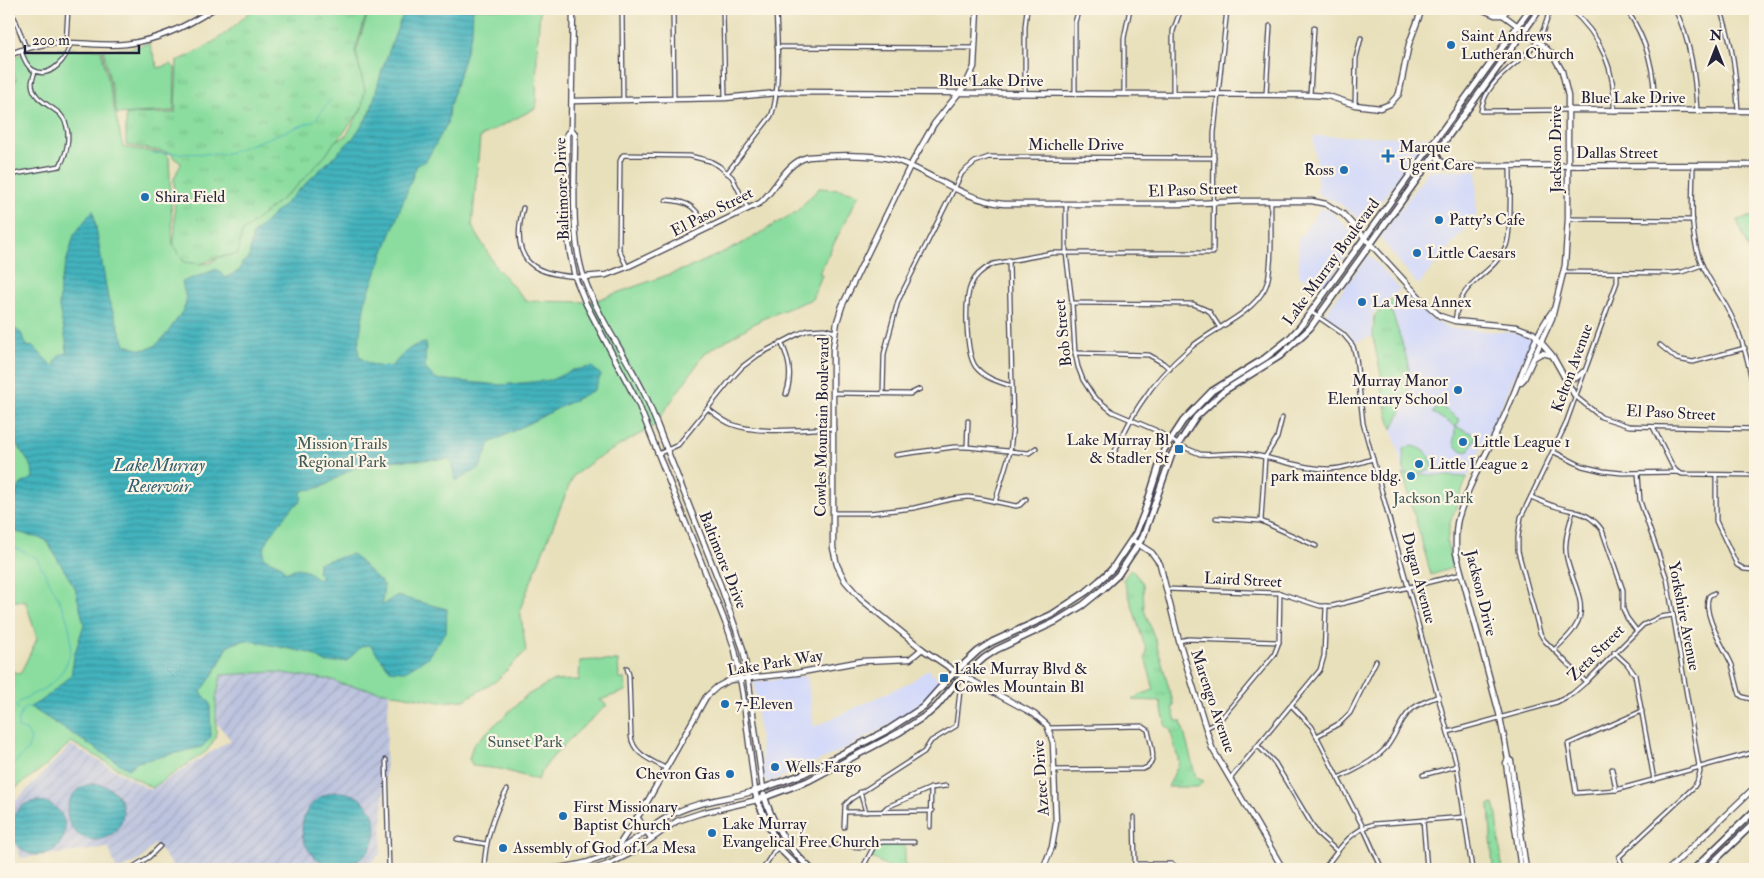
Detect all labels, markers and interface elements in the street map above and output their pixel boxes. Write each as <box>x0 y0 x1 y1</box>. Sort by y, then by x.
scale bar <box>25 22 139 54</box>
north arrow <box>1692 22 1742 72</box>
place label: Saint Andrews Lutheran Church <box>1461 26 1575 64</box>
text: N <box>1709 27 1723 44</box>
text: 200 m <box>32 31 70 50</box>
marker: Saint Andrews Lutheran Church <box>1445 39 1457 51</box>
street label: Blue Lake Drive <box>938 71 1044 91</box>
street label: Blue Lake Drive <box>1580 88 1686 108</box>
street label: Jackson Drive <box>1546 105 1567 194</box>
street label: Michelle Drive <box>1028 135 1124 155</box>
street label: Baltimore Drive <box>550 137 574 241</box>
place label: Marque Ugent Care <box>1399 137 1474 175</box>
street label: Dallas Street <box>1576 143 1658 163</box>
marker: Marque Ugent Care <box>1381 149 1395 163</box>
place label: Ross <box>1304 160 1334 180</box>
marker: Ross <box>1338 164 1350 176</box>
street label: El Paso Street <box>1148 178 1238 202</box>
street label: El Paso Street <box>668 183 756 241</box>
place label: Shira Field <box>155 187 225 207</box>
marker: Shira Field <box>139 191 151 203</box>
street label: Lake Murray Boulevard <box>1278 194 1384 329</box>
place label: Patty's Cafe <box>1449 210 1525 230</box>
marker: Patty's Cafe <box>1433 214 1445 226</box>
place label: Little Caesars <box>1427 243 1516 263</box>
marker: Little Caesars <box>1411 247 1423 259</box>
place label: La Mesa Annex <box>1372 292 1471 312</box>
marker: La Mesa Annex <box>1356 296 1368 308</box>
street label: Bob Street <box>1050 298 1076 368</box>
street label: Kelton Avenue <box>1547 321 1597 415</box>
street label: Cowles Mountain Boulevard <box>810 337 834 517</box>
place label: Murray Manor Elementary School <box>1327 371 1448 409</box>
marker: Murray Manor Elementary School <box>1452 384 1464 396</box>
street label: El Paso Street <box>1626 401 1716 425</box>
place label: Lake Murray Bl & Stadler St <box>1067 430 1169 468</box>
place label: Little League 1 <box>1473 432 1570 452</box>
park label: Mission Trails Regional Park <box>297 434 387 472</box>
marker: Little League 1 <box>1457 436 1469 448</box>
marker: Lake Murray Bl & Stadler St <box>1173 443 1185 455</box>
water label: Lake Murray Reservoir <box>112 454 206 498</box>
place label: Little League 2 <box>1429 454 1529 474</box>
marker: Little League 2 <box>1413 458 1425 470</box>
place label: park maintence bldg. <box>1270 466 1401 487</box>
marker: park maintence bldg. <box>1405 470 1417 482</box>
park label: Jackson Park <box>1392 488 1474 509</box>
street label: Baltimore Drive <box>694 508 752 612</box>
street label: Dugan Avenue <box>1397 530 1441 626</box>
street label: Jackson Drive <box>1459 547 1501 639</box>
street label: Yorkshire Avenue <box>1664 560 1704 673</box>
street label: Laird Street <box>1203 568 1283 592</box>
street label: Zeta Street <box>1563 620 1629 686</box>
street label: Lake Park Way <box>726 645 825 680</box>
street label: Marengo Avenue <box>1186 647 1240 756</box>
place label: Lake Murray Blvd & Cowles Mountain Bl <box>954 659 1088 697</box>
marker: Lake Murray Blvd & Cowles Mountain Bl <box>938 672 950 684</box>
place label: 7-Eleven <box>735 694 793 714</box>
marker: 7-Eleven <box>719 698 731 710</box>
park label: Sunset Park <box>487 732 563 752</box>
street label: Aztec Drive <box>1028 739 1054 818</box>
place label: Wells Fargo <box>784 757 862 777</box>
marker: Wells Fargo <box>769 761 781 773</box>
place label: Chevron Gas <box>636 764 720 784</box>
marker: Chevron Gas <box>724 768 736 780</box>
place label: First Missionary Baptist Church <box>573 797 679 836</box>
marker: First Missionary Baptist Church <box>557 810 569 822</box>
place label: Lake Murray Evangelical Free Church <box>722 814 880 852</box>
marker: Lake Murray Evangelical Free Church <box>706 827 718 839</box>
place label: Assembly of God of La Mesa <box>512 838 696 858</box>
marker: Assembly of God of La Mesa <box>497 842 509 854</box>

